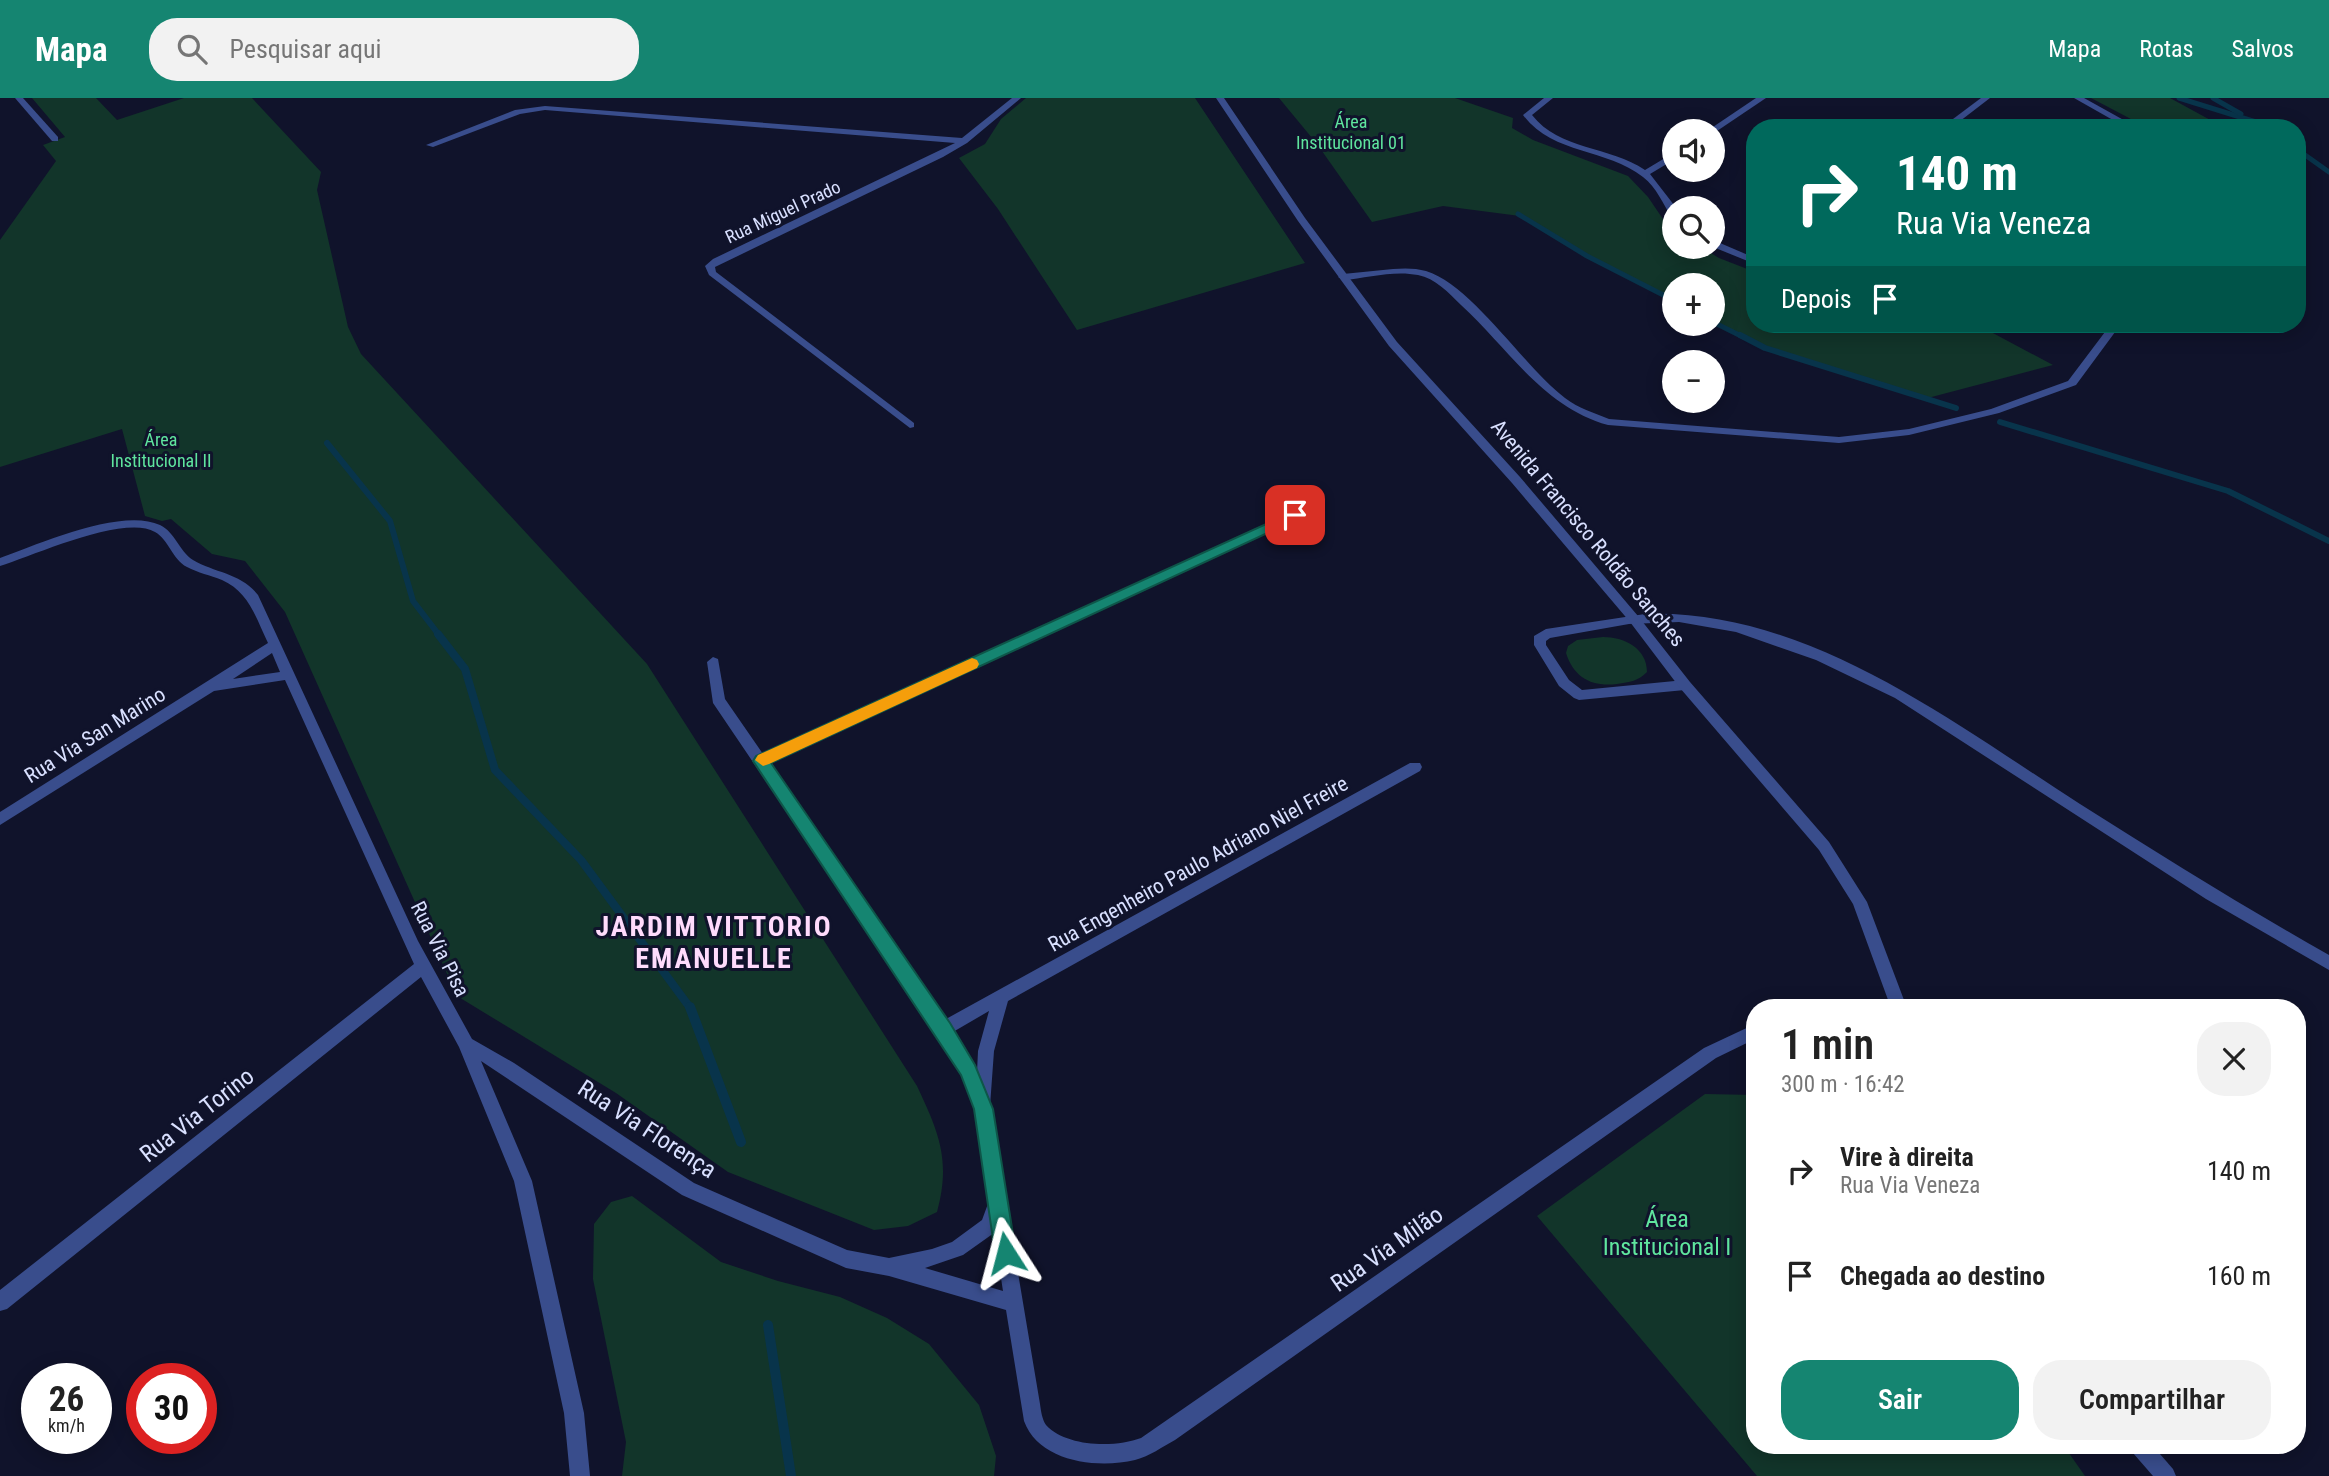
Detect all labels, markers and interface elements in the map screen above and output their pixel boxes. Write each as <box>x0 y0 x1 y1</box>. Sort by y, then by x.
search box <box>149 18 639 81</box>
text: Mapa <box>35 30 107 69</box>
icon: search <box>173 30 211 68</box>
text: Pesquisar aqui <box>229 34 382 64</box>
text: Mapa <box>2048 35 2101 63</box>
text: Rotas <box>2139 35 2193 63</box>
text: Salvos <box>2231 35 2294 63</box>
park label: Área Institucional 01 <box>1296 111 1406 153</box>
map controls <box>1662 119 1725 413</box>
button: sound <box>1662 119 1725 182</box>
text: 140 m <box>1896 145 2018 202</box>
icon: right <box>1781 147 1872 238</box>
street label: Rua Miguel Prado <box>722 176 844 247</box>
button: search <box>1662 196 1725 259</box>
text: Rua Via Veneza <box>1896 204 2091 242</box>
button: + <box>1662 273 1725 336</box>
icon: arrive <box>1866 280 1904 318</box>
text: Depois <box>1781 284 1852 314</box>
button: − <box>1662 350 1725 413</box>
street label: Avenida Francisco Roldão Sanches <box>1486 415 1690 651</box>
park label: Área Institucional II <box>111 429 212 471</box>
pin <box>1265 485 1325 545</box>
icon: arrive <box>1276 496 1314 534</box>
street label: Rua Via San Marino <box>20 682 170 788</box>
street label: Rua Engenheiro Paulo Adriano Niel Freire <box>1044 771 1352 957</box>
street label: Rua Via Pisa <box>406 897 474 1001</box>
district label: JARDIM VITTORIO EMANUELLE <box>595 910 833 975</box>
text: 1 min <box>1781 1020 1874 1069</box>
button: close <box>2197 1022 2271 1096</box>
street label: Rua Via Torino <box>135 1062 259 1168</box>
text: 300 m · 16:42 <box>1781 1071 1905 1098</box>
street label: Rua Via Florença <box>573 1074 721 1184</box>
text: Vire à direita <box>1840 1142 1974 1172</box>
icon: right <box>1781 1152 1819 1190</box>
text: 140 m <box>2207 1156 2271 1186</box>
text: Rua Via Veneza <box>1840 1172 1980 1199</box>
street label: Rua Via Milão <box>1326 1200 1448 1298</box>
park label: Área Institucional I <box>1603 1205 1731 1261</box>
position arrow <box>969 1216 1043 1290</box>
icon: arrive <box>1781 1257 1819 1295</box>
text: Chegada ao destino <box>1840 1261 2045 1291</box>
text: 160 m <box>2207 1261 2271 1291</box>
button: Sair <box>1781 1360 2019 1440</box>
button: Compartilhar <box>2033 1360 2271 1440</box>
speed limit sign: 30 <box>126 1363 217 1454</box>
text: 26 <box>49 1379 84 1420</box>
text: km/h <box>48 1415 85 1436</box>

